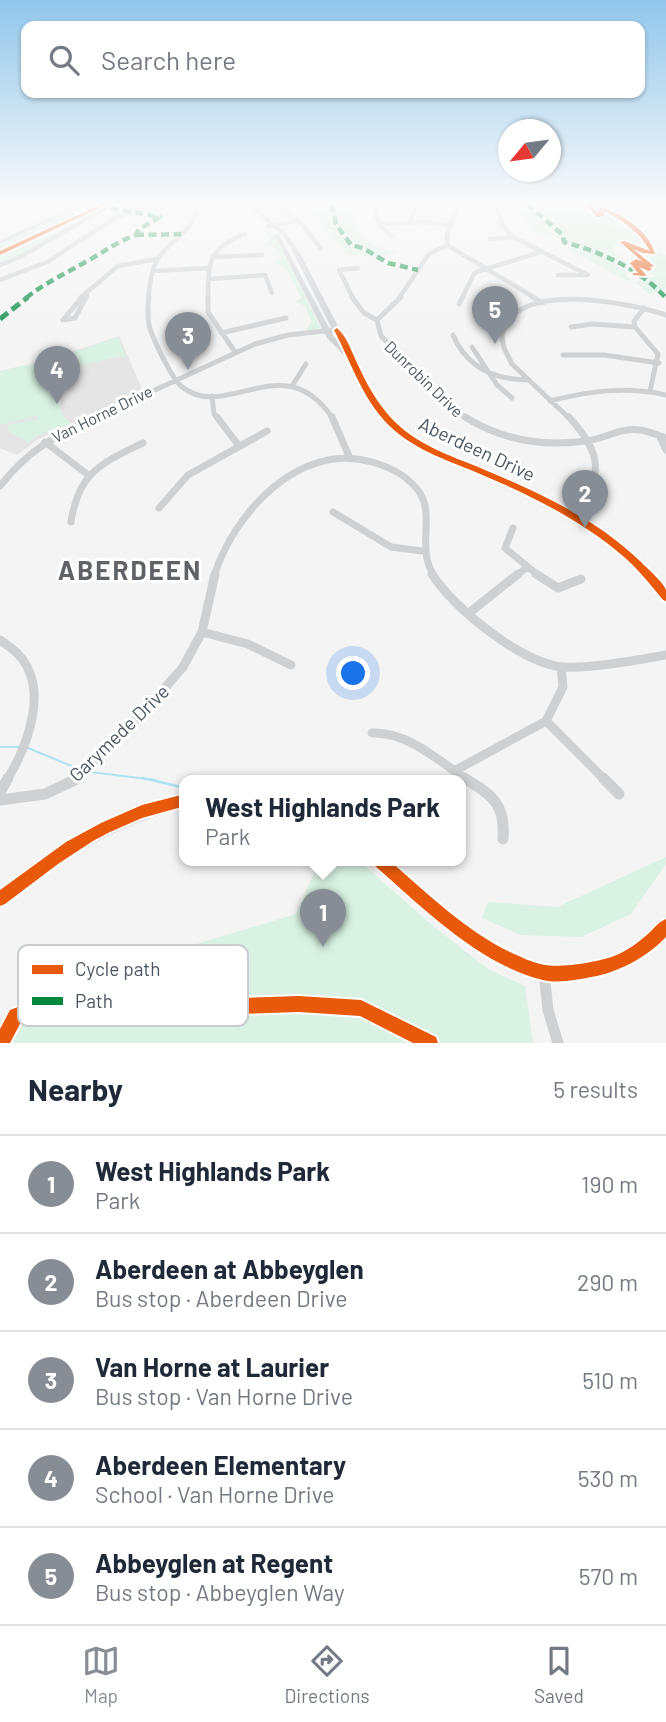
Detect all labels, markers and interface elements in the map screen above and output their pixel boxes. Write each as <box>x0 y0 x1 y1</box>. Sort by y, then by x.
search box <box>21 21 645 98</box>
icon: search <box>45 41 83 79</box>
text: Search here <box>101 44 236 75</box>
north arrow <box>498 119 561 182</box>
pin: 5 <box>472 286 518 344</box>
pin: 3 <box>165 312 211 370</box>
street label: Dunrobin Drive <box>381 337 467 421</box>
pin: 4 <box>34 346 80 404</box>
street label: Van Horne Drive <box>48 381 155 446</box>
street label: Aberdeen Drive <box>415 412 539 486</box>
pin: 2 <box>562 470 608 528</box>
district label: ABERDEEN <box>58 554 202 585</box>
your location <box>336 656 370 690</box>
street label: Garymede Drive <box>64 679 173 786</box>
popup <box>179 775 466 866</box>
text: West Highlands Park <box>205 791 440 822</box>
text: Park <box>205 822 250 850</box>
pin: 1 <box>300 889 346 947</box>
legend <box>18 945 248 1026</box>
text: Cycle path <box>75 957 160 980</box>
text: Path <box>75 989 113 1012</box>
text: Nearby <box>28 1071 123 1107</box>
text: 5 results <box>553 1075 638 1103</box>
text: West Highlands Park <box>95 1155 330 1186</box>
text: 1 <box>47 1170 55 1198</box>
text: 190 m <box>581 1170 638 1198</box>
text: Park <box>95 1186 140 1214</box>
text: Aberdeen at Abbeyglen <box>95 1253 364 1284</box>
text: 2 <box>45 1268 57 1296</box>
text: 290 m <box>577 1268 638 1296</box>
text: Bus stop · Aberdeen Drive <box>95 1284 348 1312</box>
text: Van Horne at Laurier <box>95 1351 329 1382</box>
text: 3 <box>45 1366 57 1394</box>
text: 510 m <box>582 1366 638 1394</box>
text: Bus stop · Van Horne Drive <box>95 1382 353 1410</box>
text: Aberdeen Elementary <box>95 1449 346 1480</box>
text: 4 <box>44 1464 58 1492</box>
text: 530 m <box>578 1464 638 1492</box>
text: School · Van Horne Drive <box>95 1480 335 1508</box>
text: Abbeyglen at Regent <box>95 1547 333 1578</box>
text: 5 <box>45 1562 57 1590</box>
text: 570 m <box>579 1562 638 1590</box>
text: Bus stop · Abbeyglen Way <box>95 1578 345 1606</box>
tab: Map <box>82 1642 120 1707</box>
tab: Directions <box>285 1642 370 1707</box>
tab: Saved <box>534 1642 584 1707</box>

